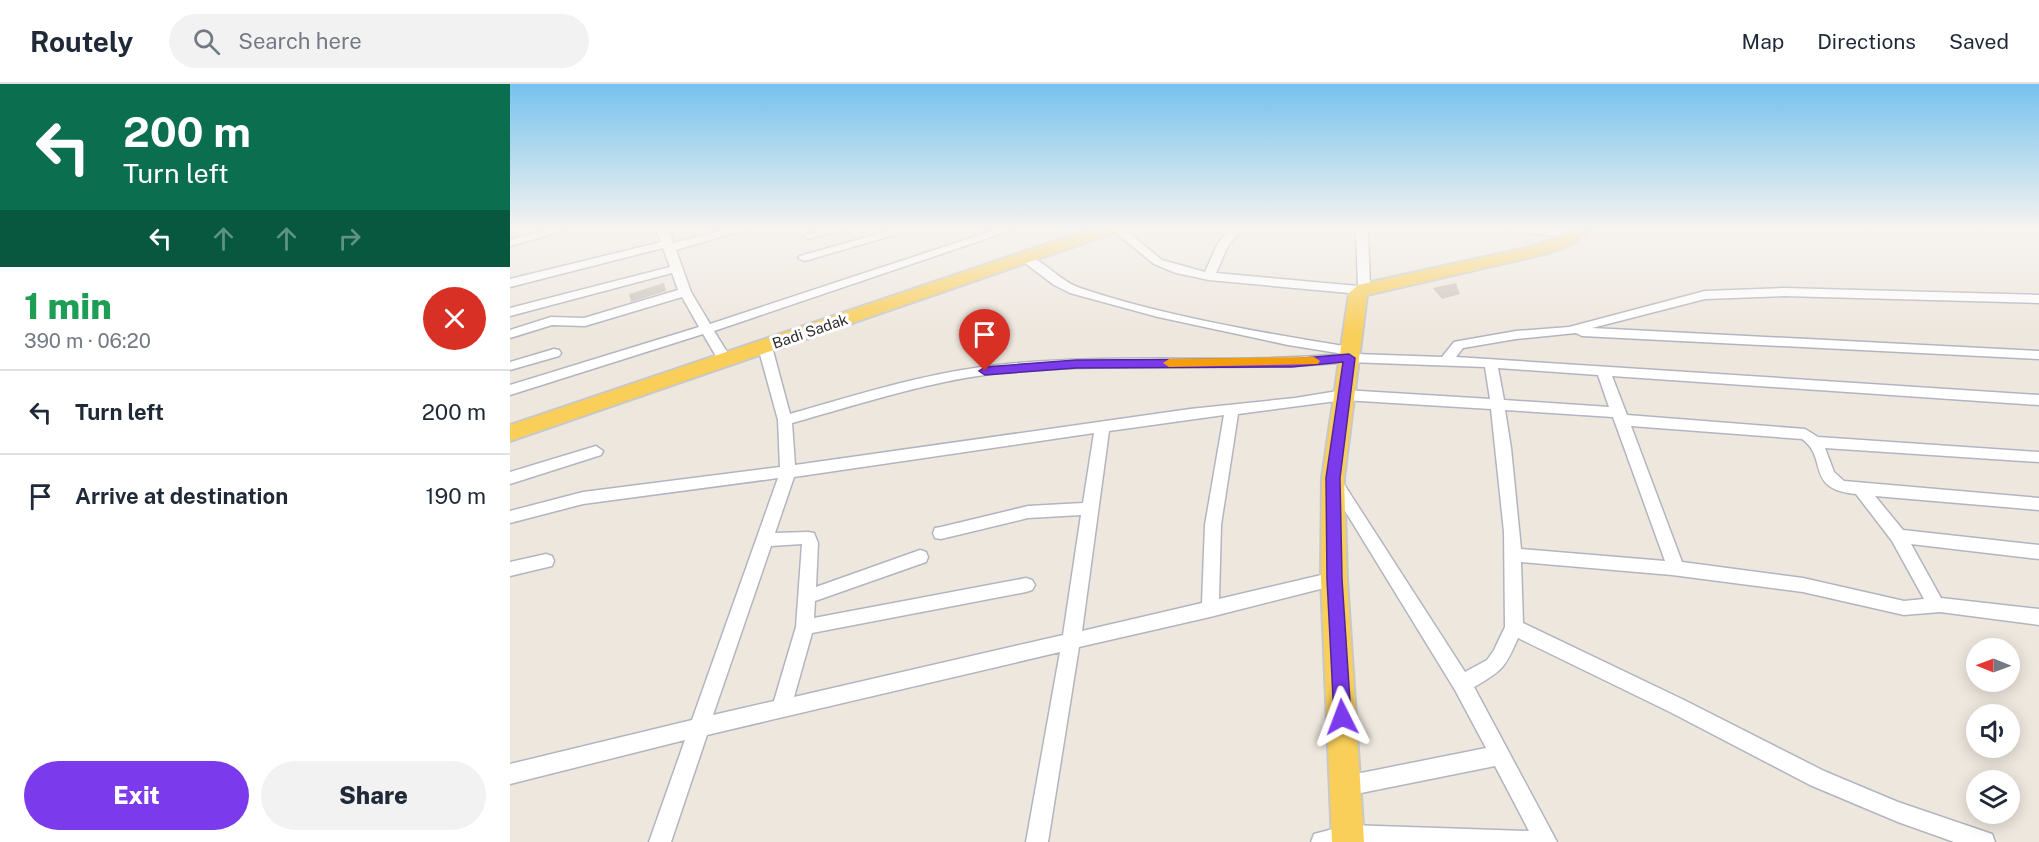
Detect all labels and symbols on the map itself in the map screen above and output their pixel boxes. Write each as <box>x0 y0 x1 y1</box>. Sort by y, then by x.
pin <box>959 309 1010 371</box>
street label: Badi Sadak <box>770 310 850 352</box>
north arrow <box>1966 638 2020 692</box>
position arrow <box>1310 685 1374 749</box>

